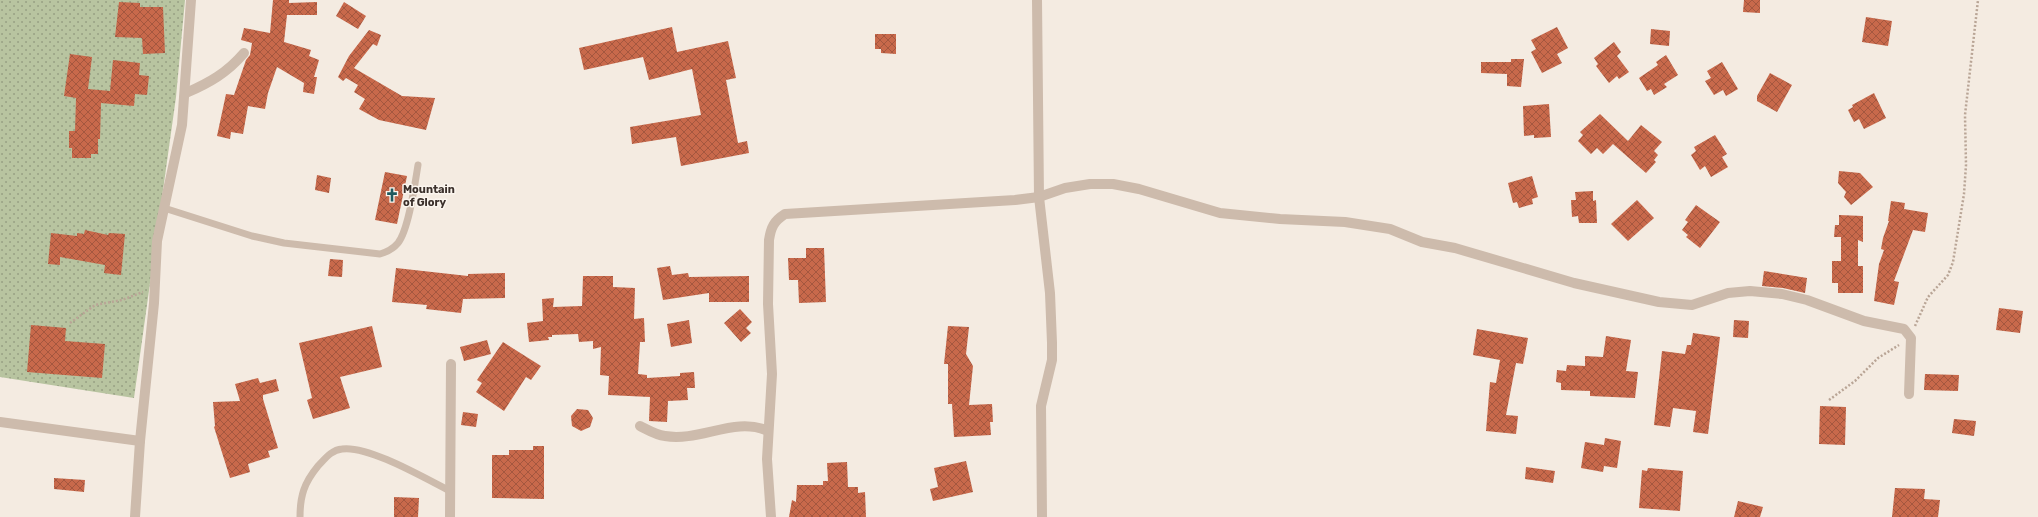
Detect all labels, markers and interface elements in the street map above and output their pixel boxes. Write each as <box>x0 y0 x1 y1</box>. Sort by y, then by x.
place label: Mountain of Glory <box>403 183 455 209</box>
church icon: Mountain of Glory <box>384 187 400 203</box>

